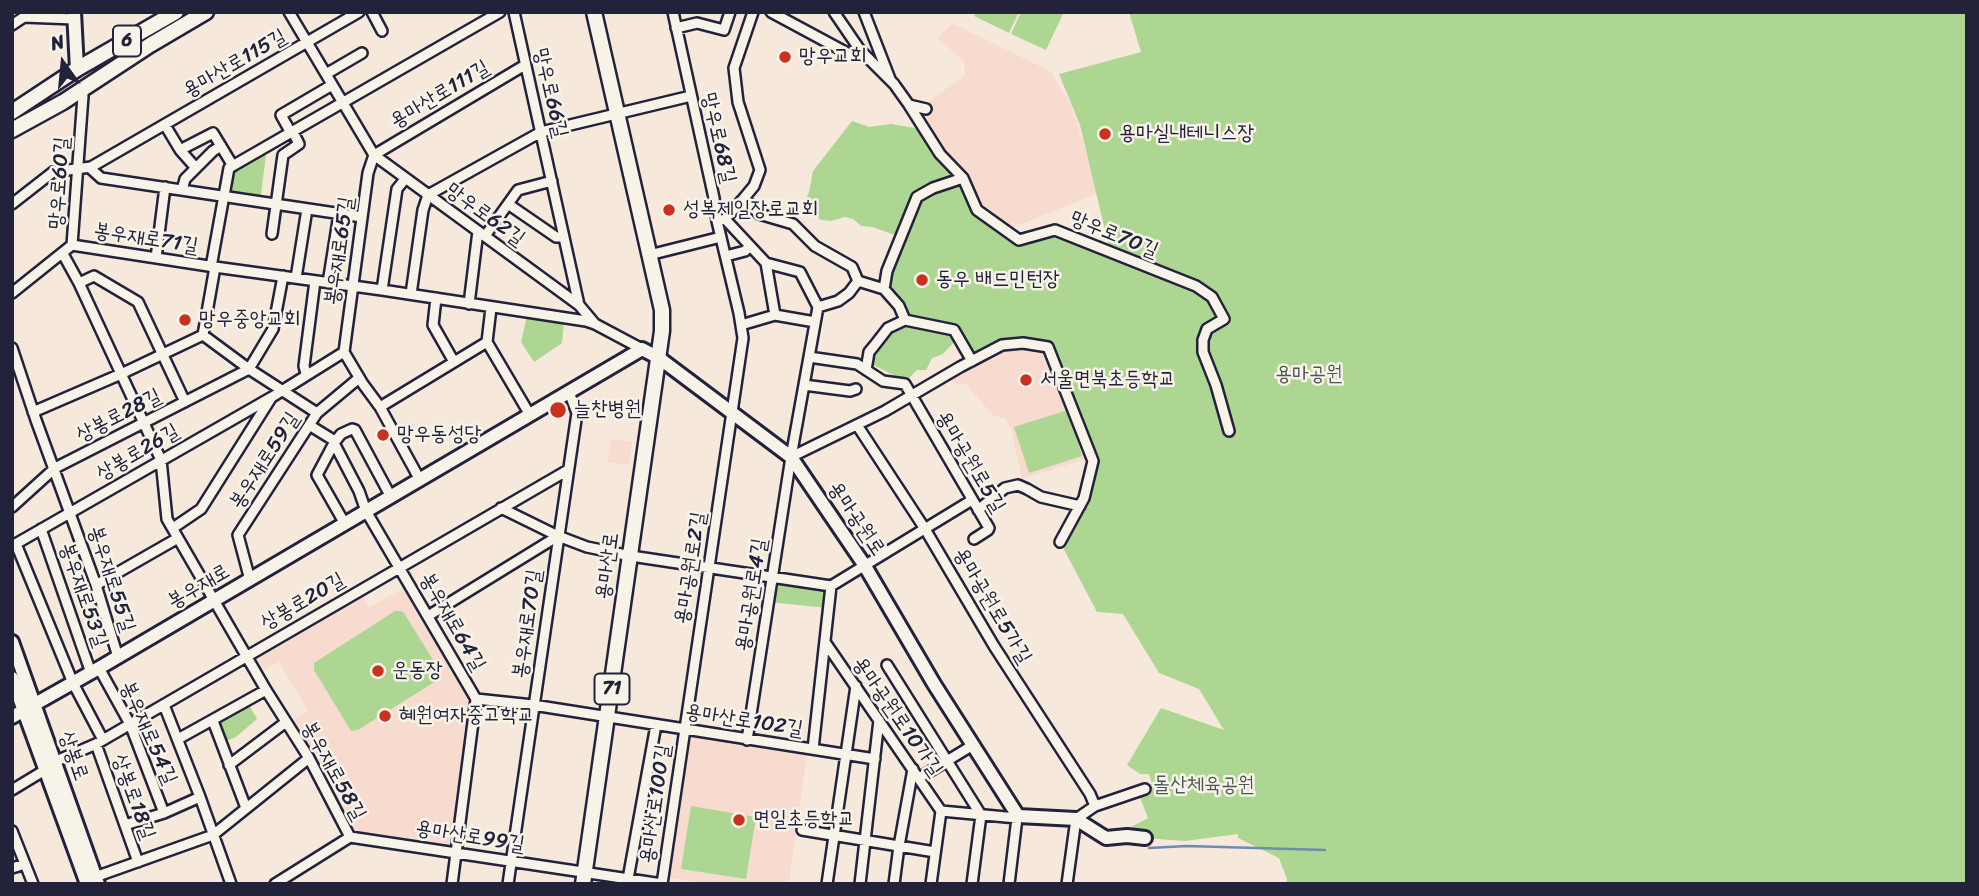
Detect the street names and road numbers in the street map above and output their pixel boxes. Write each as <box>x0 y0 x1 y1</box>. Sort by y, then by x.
street label: 용마산로115길 <box>179 24 291 104</box>
road number: 6 <box>113 25 141 56</box>
street label: 망우로66길 <box>527 46 573 140</box>
street label: 용마산로111길 <box>386 55 494 135</box>
street label: 망우로68길 <box>695 90 741 186</box>
street label: 망우로60길 <box>44 136 76 230</box>
street label: 망우로62길 <box>441 178 529 252</box>
street label: 봉우재로65길 <box>320 195 360 307</box>
street label: 망우로70길 <box>1066 206 1162 264</box>
street label: 봉우재로71길 <box>92 218 200 260</box>
street label: 상봉로28길 <box>72 384 166 448</box>
street label: 용마공원로5길 <box>930 407 1010 517</box>
street label: 봉우재로59길 <box>224 408 306 514</box>
street label: 상봉로26길 <box>92 419 184 487</box>
street label: 용마공원로 <box>822 477 890 561</box>
street label: 용마공원로2길 <box>670 510 712 626</box>
street label: 봉우재로55길 <box>82 523 140 635</box>
street label: 용마산로 <box>591 531 625 601</box>
street label: 용마공원로4길 <box>731 536 773 654</box>
street label: 봉우재로53길 <box>53 539 113 651</box>
street label: 용마공원로5가길 <box>947 543 1037 669</box>
street label: 봉우재로 <box>163 559 235 615</box>
street label: 상봉로20길 <box>256 568 350 636</box>
street label: 봉우재로64길 <box>414 568 490 676</box>
street label: 봉우재로70길 <box>508 568 548 680</box>
street label: 용마공원로10가길 <box>846 652 948 782</box>
road number: 71 <box>594 674 630 704</box>
street label: 봉우재로54길 <box>114 677 182 789</box>
street label: 용마산로102길 <box>683 699 805 743</box>
street label: 봉우재로58길 <box>295 717 371 825</box>
street label: 상봉로 <box>53 728 93 784</box>
street label: 용마산로100길 <box>635 743 677 865</box>
street label: 상봉로18길 <box>106 751 160 843</box>
street label: 용마산로99길 <box>414 816 526 858</box>

